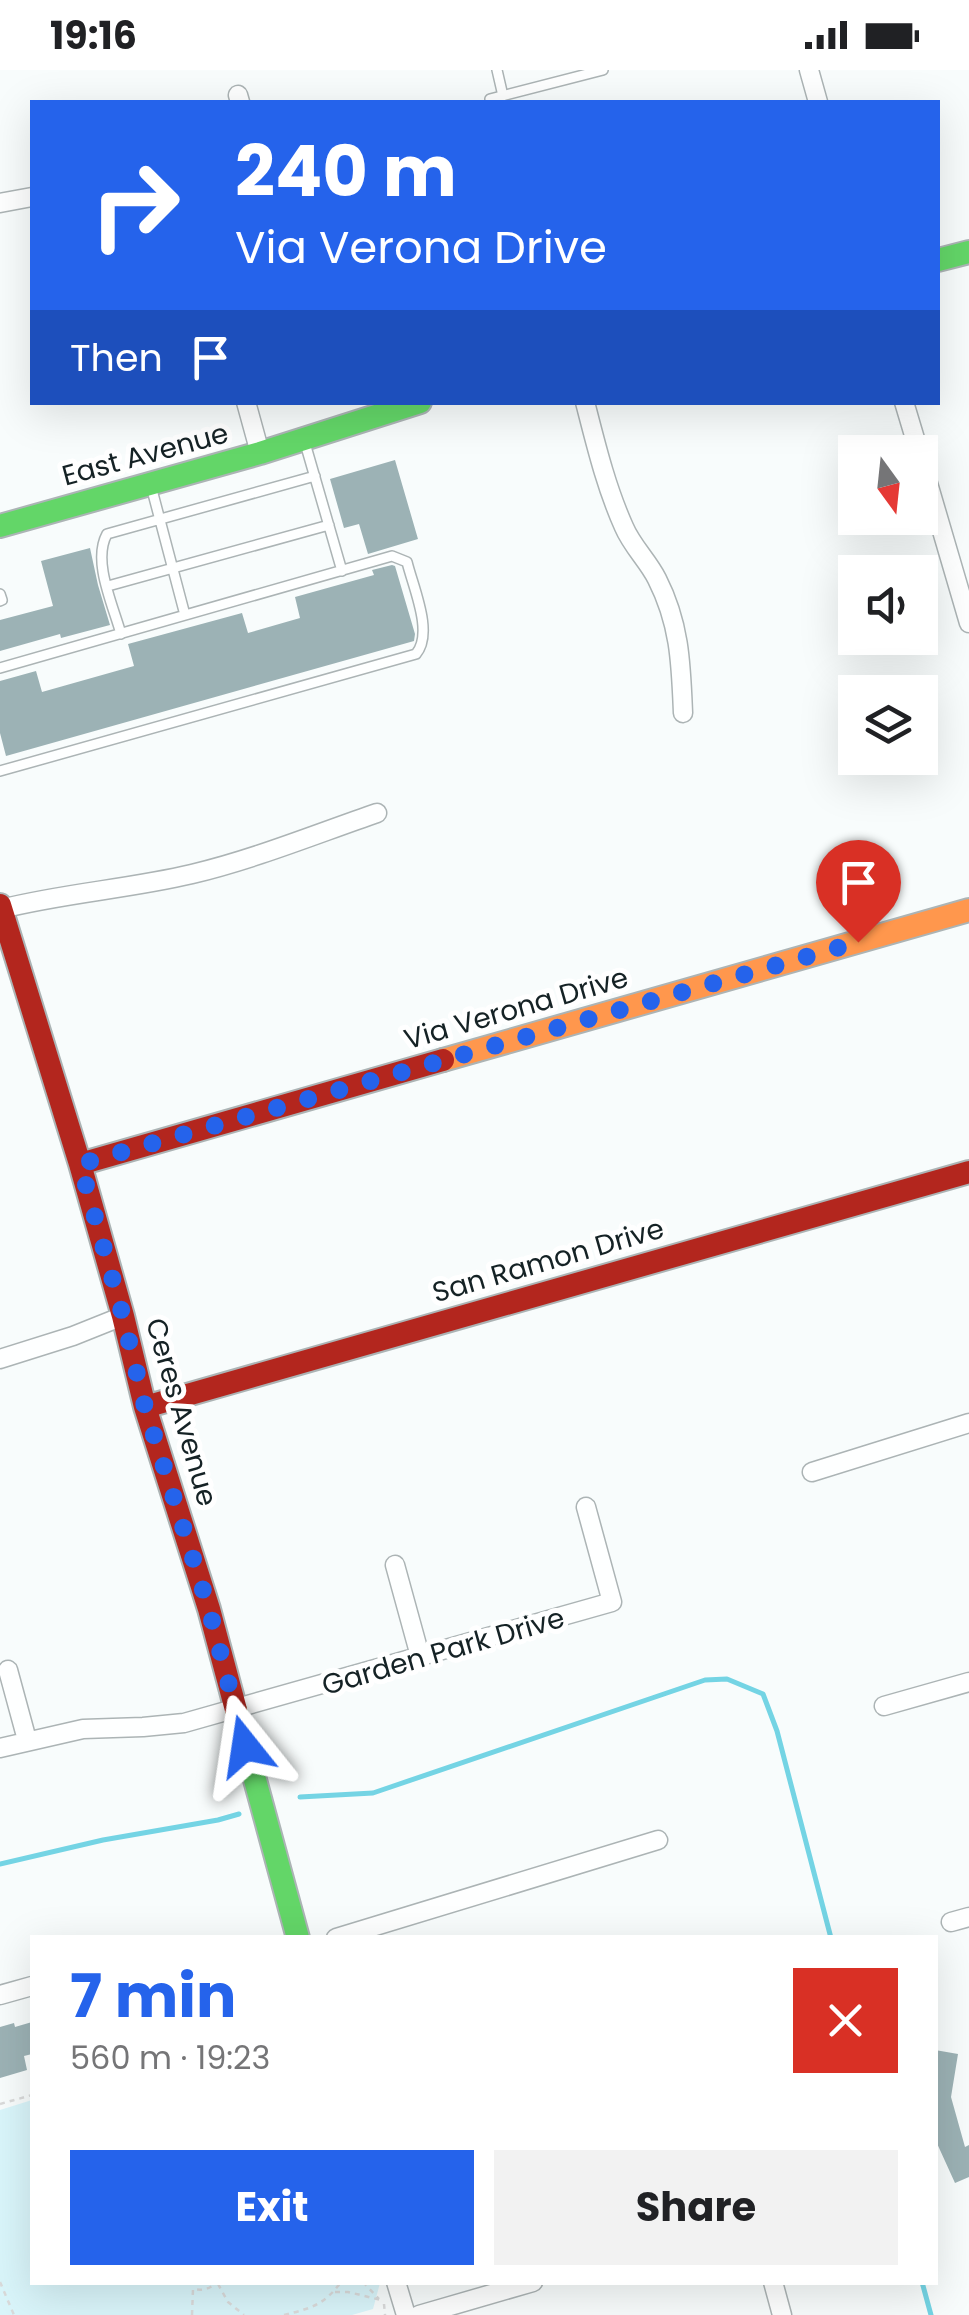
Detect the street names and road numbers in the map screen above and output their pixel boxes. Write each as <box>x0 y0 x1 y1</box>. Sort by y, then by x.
street label: East Avenue <box>58 414 233 495</box>
street label: Via Verona Drive <box>400 958 633 1059</box>
street label: San Ramon Drive <box>428 1209 668 1312</box>
street label: Ceres Avenue <box>136 1314 227 1511</box>
street label: Garden Park Drive <box>317 1598 569 1705</box>

